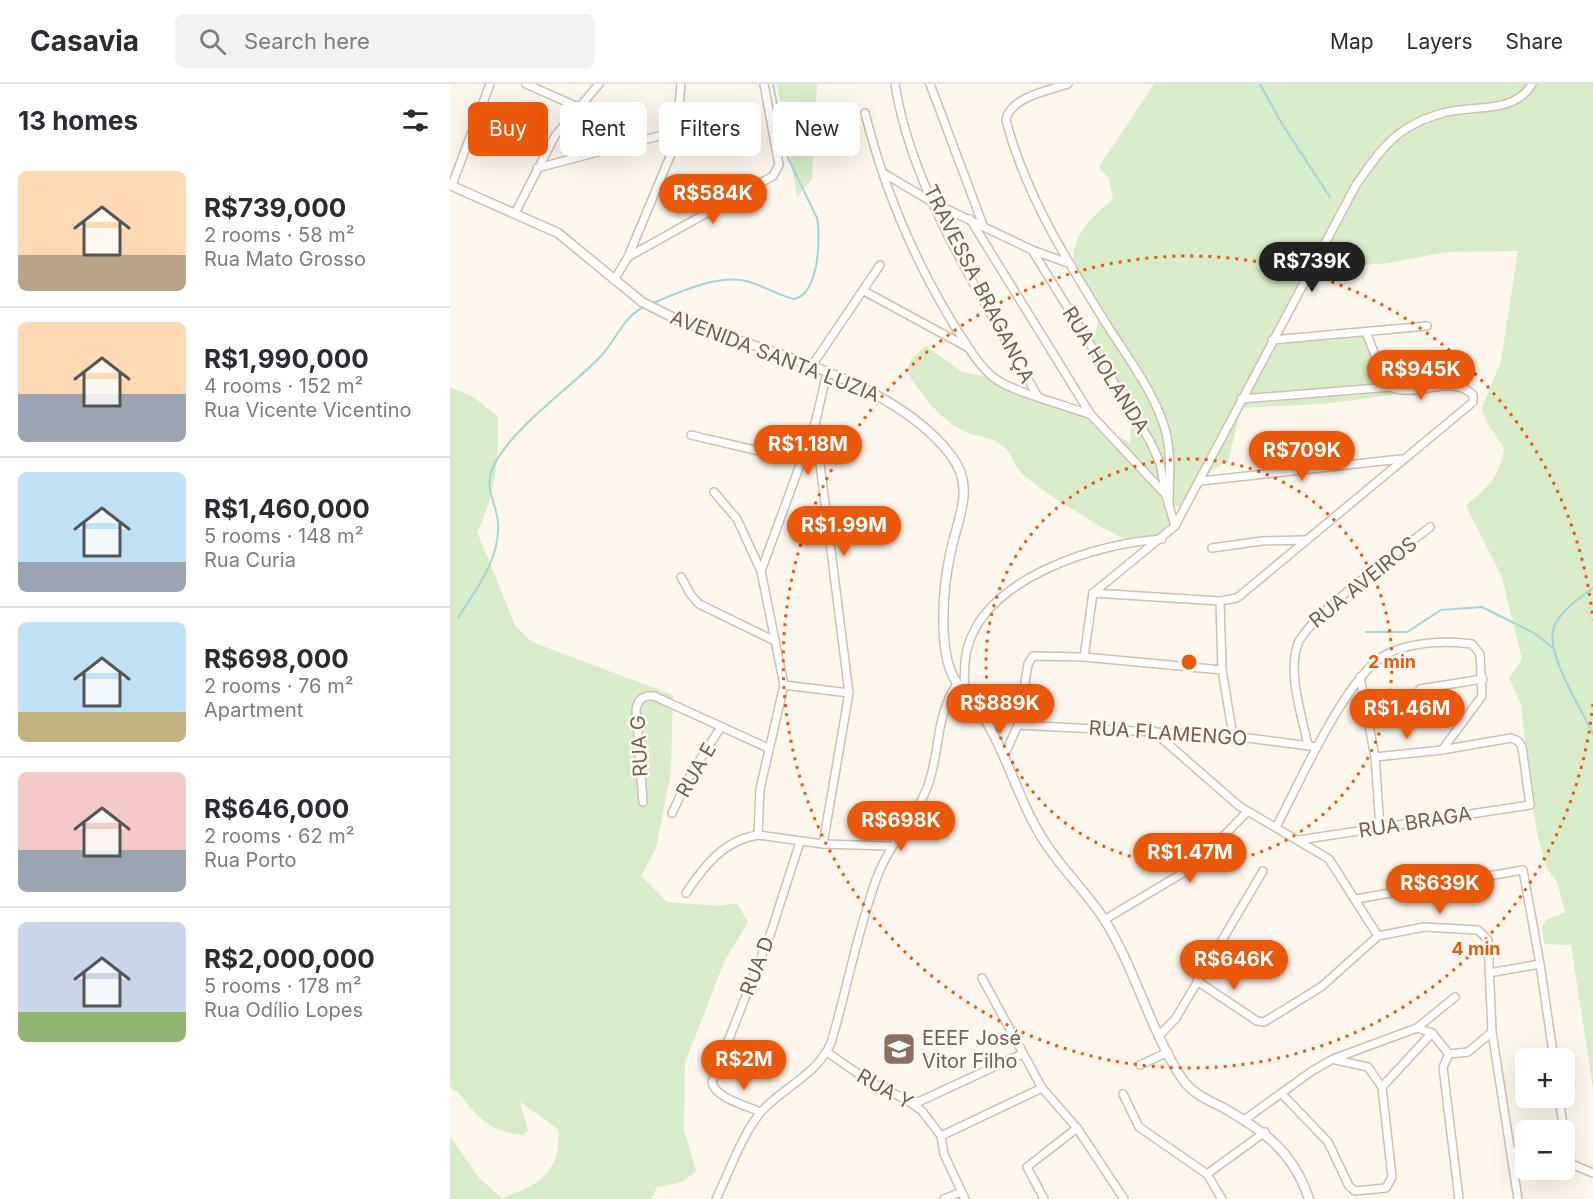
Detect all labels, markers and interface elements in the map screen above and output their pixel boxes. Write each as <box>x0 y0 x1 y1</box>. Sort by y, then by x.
search box <box>175 14 595 68</box>
text: Casavia <box>30 24 139 58</box>
icon: search <box>196 25 229 58</box>
text: Search here <box>244 28 370 54</box>
text: Map <box>1330 29 1374 54</box>
text: Layers <box>1407 29 1473 54</box>
text: Share <box>1506 29 1563 54</box>
chip: Buy <box>468 102 548 156</box>
chip: Rent <box>560 102 647 156</box>
chip: Filters <box>659 102 761 156</box>
chip: New <box>773 102 860 156</box>
icon: filters <box>399 104 432 137</box>
text: 13 homes <box>18 105 138 136</box>
pin: R$584K <box>664 174 762 225</box>
text: R$584K <box>673 181 753 205</box>
street label: TRAVESSA BRAGANÇA <box>918 181 1040 387</box>
text: R$739,000 <box>204 192 346 223</box>
icon: home <box>66 195 138 267</box>
text: 2 rooms · 58 m² <box>204 223 355 247</box>
pin: R$739K <box>1263 242 1361 293</box>
text: Rua Mato Grosso <box>204 247 366 271</box>
text: R$739K <box>1273 249 1351 273</box>
street label: RUA HOLANDA <box>1057 302 1155 438</box>
street label: AVENIDA SANTA LUZIA <box>667 305 883 407</box>
text: R$1,990,000 <box>204 343 369 374</box>
icon: home <box>66 346 138 418</box>
pin: R$945K <box>1372 350 1470 401</box>
text: R$945K <box>1381 357 1461 381</box>
text: 4 rooms · 152 m² <box>204 374 363 398</box>
text: Rua Vicente Vicentino <box>204 398 411 422</box>
pin: R$1.18M <box>753 425 863 476</box>
pin: R$709K <box>1253 431 1351 482</box>
text: R$1.18M <box>768 432 848 456</box>
text: R$709K <box>1263 438 1341 462</box>
text: R$1,460,000 <box>204 493 370 524</box>
icon: home <box>66 496 138 568</box>
pin: R$1.99M <box>789 506 899 557</box>
text: R$1.99M <box>801 513 887 537</box>
text: 5 rooms · 148 m² <box>204 524 363 548</box>
street label: RUA AVEIROS <box>1304 531 1422 633</box>
text: Rua Curia <box>204 548 296 572</box>
text: R$698,000 <box>204 643 349 674</box>
icon: home <box>66 646 138 718</box>
text: 2 min <box>1368 651 1416 672</box>
centre of rings <box>1179 652 1199 672</box>
text: 2 rooms · 76 m² <box>204 674 353 698</box>
pin: R$889K <box>951 684 1049 735</box>
pin: R$1.46M <box>1352 689 1462 740</box>
text: R$889K <box>960 691 1040 715</box>
text: R$1.46M <box>1364 696 1450 720</box>
text: Apartment <box>204 698 303 722</box>
street label: RUA G <box>625 715 653 777</box>
street label: RUA FLAMENGO <box>1088 715 1248 751</box>
street label: RUA E <box>671 739 721 801</box>
text: R$646,000 <box>204 793 349 824</box>
icon: home <box>66 796 138 868</box>
pin: R$698K <box>852 801 950 852</box>
street label: RUA BRAGA <box>1357 801 1473 843</box>
text: R$698K <box>861 808 941 832</box>
text: 2 rooms · 62 m² <box>204 824 355 848</box>
pin: R$1.47M <box>1135 833 1245 884</box>
text: R$1.47M <box>1147 840 1233 864</box>
text: Rua Porto <box>204 848 296 872</box>
pin: R$639K <box>1391 864 1489 915</box>
text: R$639K <box>1400 871 1480 895</box>
street label: RUA D <box>735 933 779 999</box>
text: 4 min <box>1452 938 1500 959</box>
pin: R$646K <box>1185 940 1283 991</box>
text: R$2,000,000 <box>204 943 375 974</box>
icon: home <box>66 946 138 1018</box>
text: R$646K <box>1194 947 1274 971</box>
text: 5 rooms · 178 m² <box>204 974 362 998</box>
text: Rua Odílio Lopes <box>204 998 363 1022</box>
place label: EEEF José Vitor Filho <box>922 1026 1021 1073</box>
school or university icon: EEEF José Vitor Filho <box>881 1031 917 1067</box>
pin: R$2M <box>708 1040 780 1091</box>
text: R$2M <box>715 1047 773 1071</box>
map controls <box>1515 1048 1575 1180</box>
button: + <box>1515 1048 1575 1108</box>
street label: RUA Y <box>853 1064 918 1115</box>
button: − <box>1515 1120 1575 1180</box>

